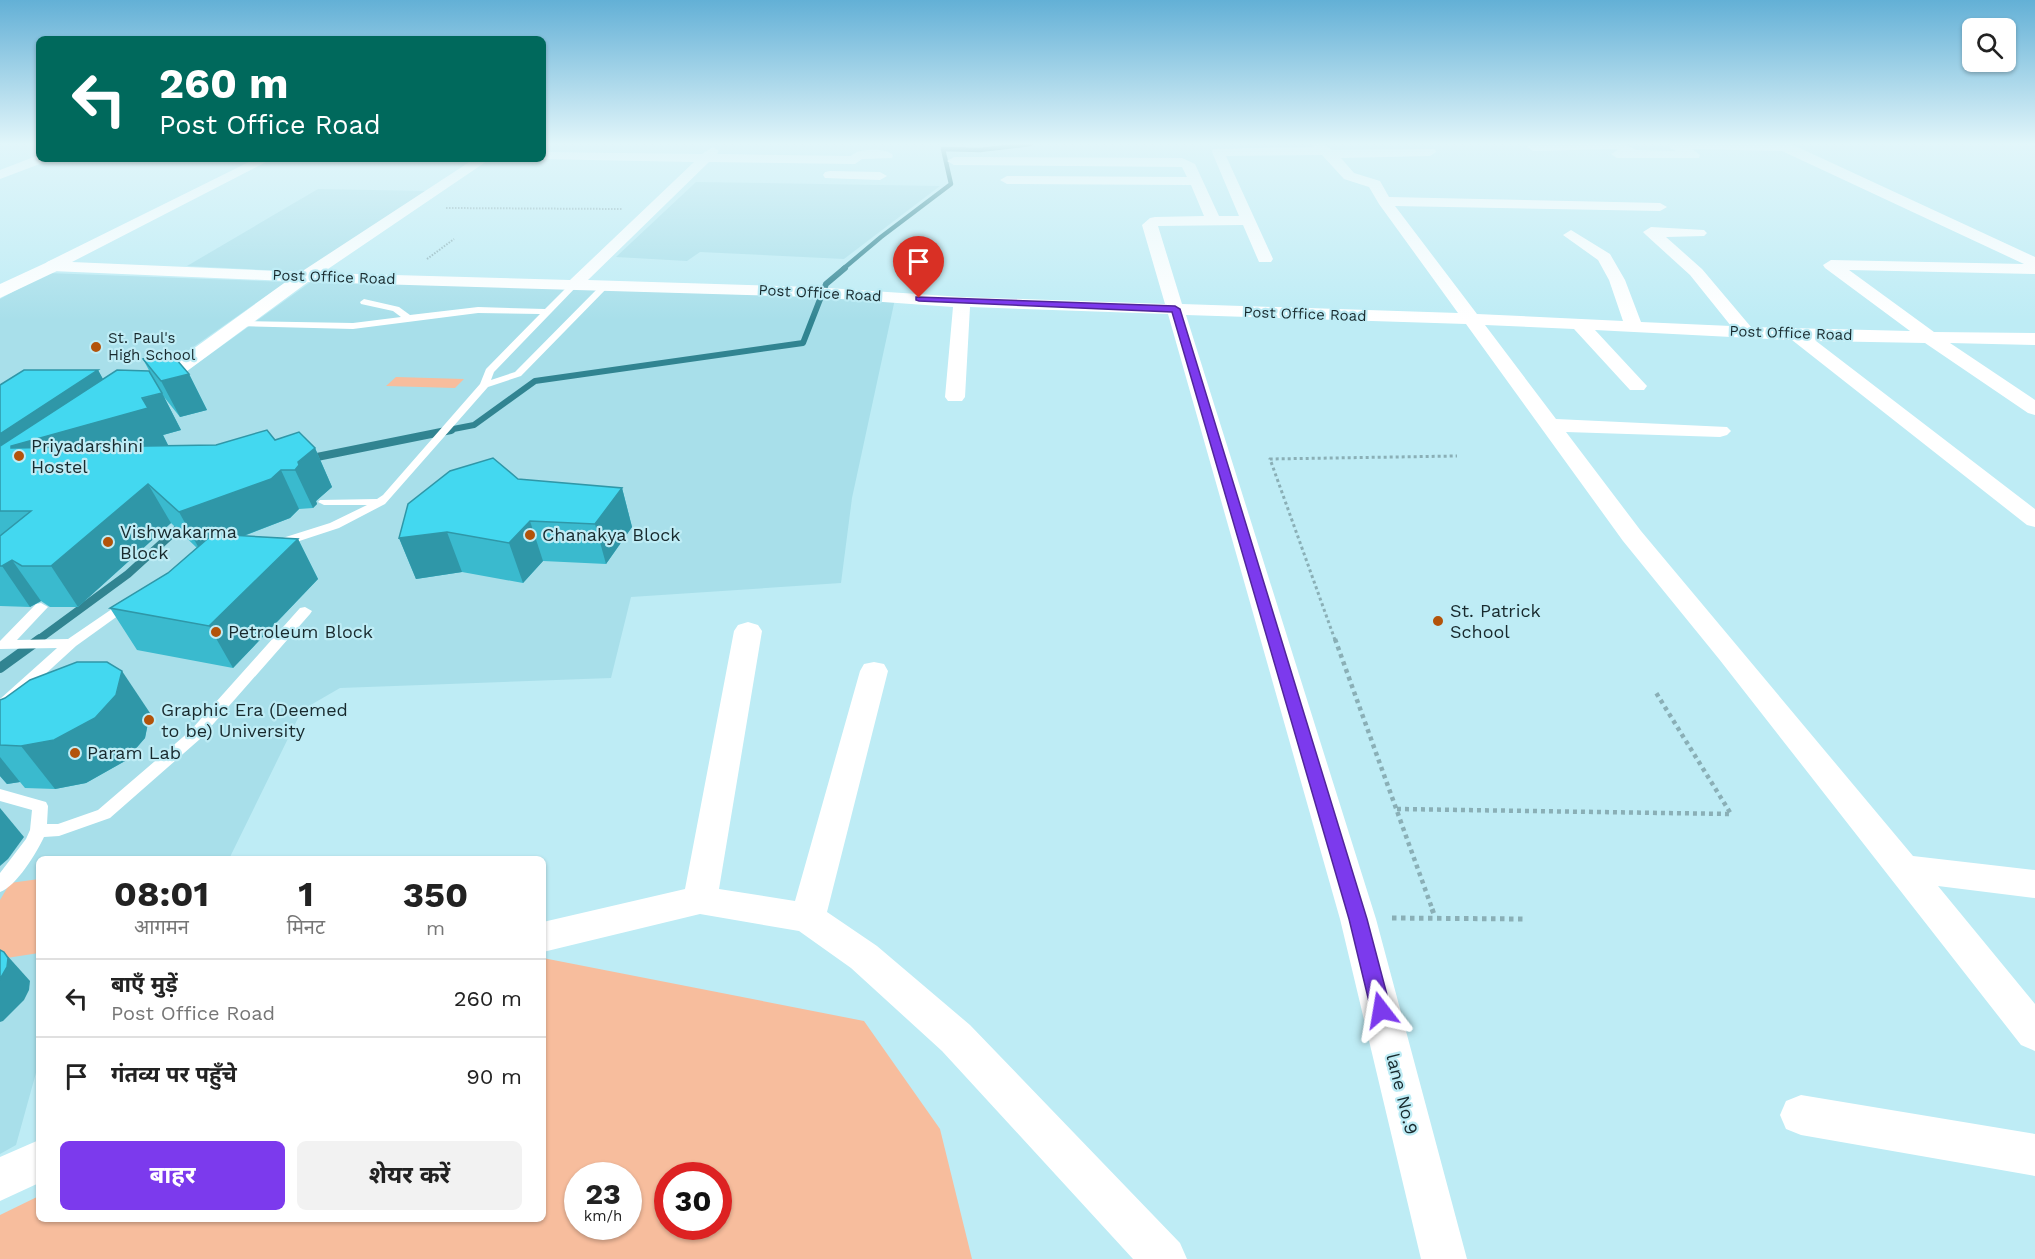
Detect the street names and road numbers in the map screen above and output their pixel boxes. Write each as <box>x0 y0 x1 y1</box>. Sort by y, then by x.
street label: Post Office Road <box>272 266 396 288</box>
street label: Post Office Road <box>758 281 882 305</box>
street label: Post Office Road <box>1243 303 1367 325</box>
street label: Post Office Road <box>1729 322 1853 344</box>
street label: lane No.9 <box>1382 1051 1423 1137</box>

